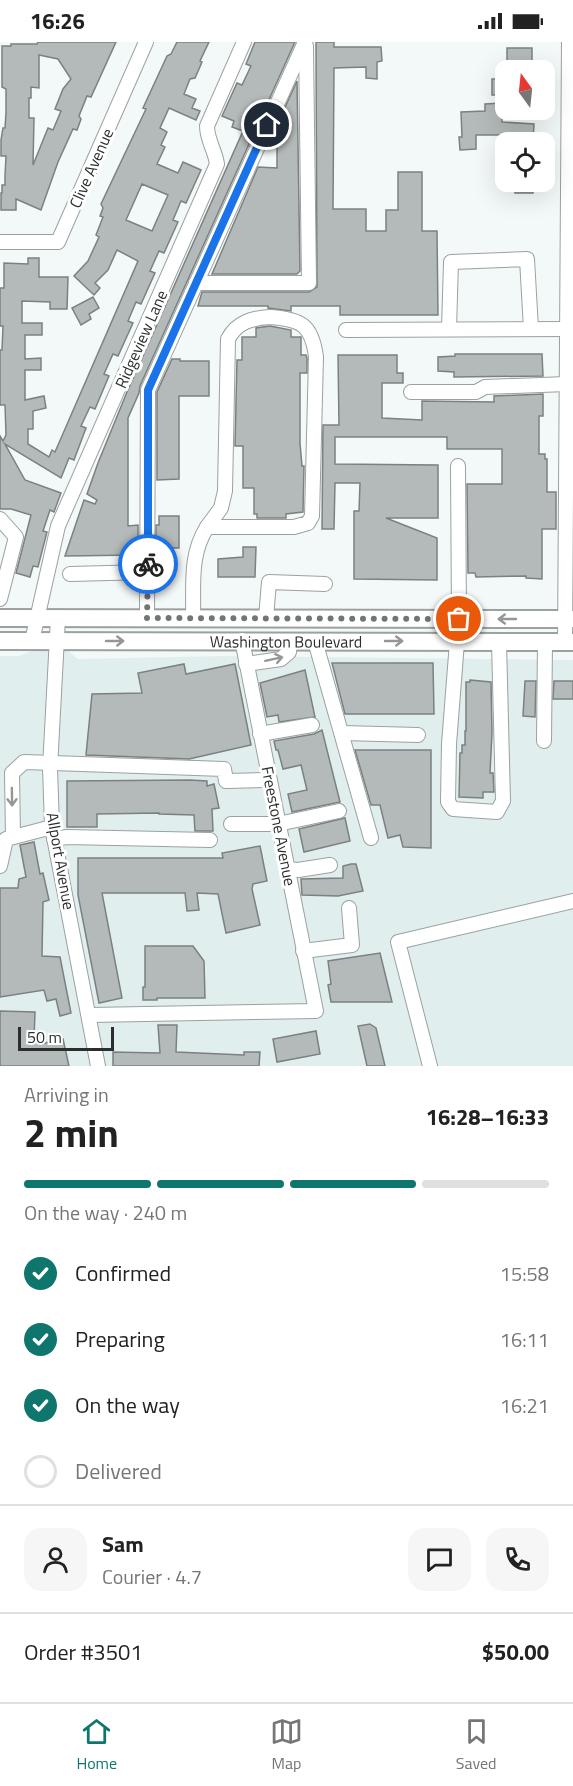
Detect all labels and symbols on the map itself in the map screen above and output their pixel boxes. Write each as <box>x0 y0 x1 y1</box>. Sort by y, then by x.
north arrow <box>495 60 555 120</box>
pin <box>241 99 292 150</box>
street label: Clive Avenue <box>63 124 119 212</box>
street label: Ridgeview Lane <box>109 286 173 392</box>
courier <box>118 534 178 594</box>
pin <box>433 593 484 644</box>
one-way arrow <box>497 613 517 625</box>
street label: Washington Boulevard <box>210 629 362 654</box>
one-way arrow <box>104 635 124 646</box>
one-way arrow <box>383 635 403 647</box>
one-way arrow <box>264 653 284 664</box>
street label: Freestone Avenue <box>256 764 302 888</box>
one-way arrow <box>6 787 18 807</box>
street label: Allport Avenue <box>41 810 81 912</box>
scale bar <box>18 1024 114 1052</box>

